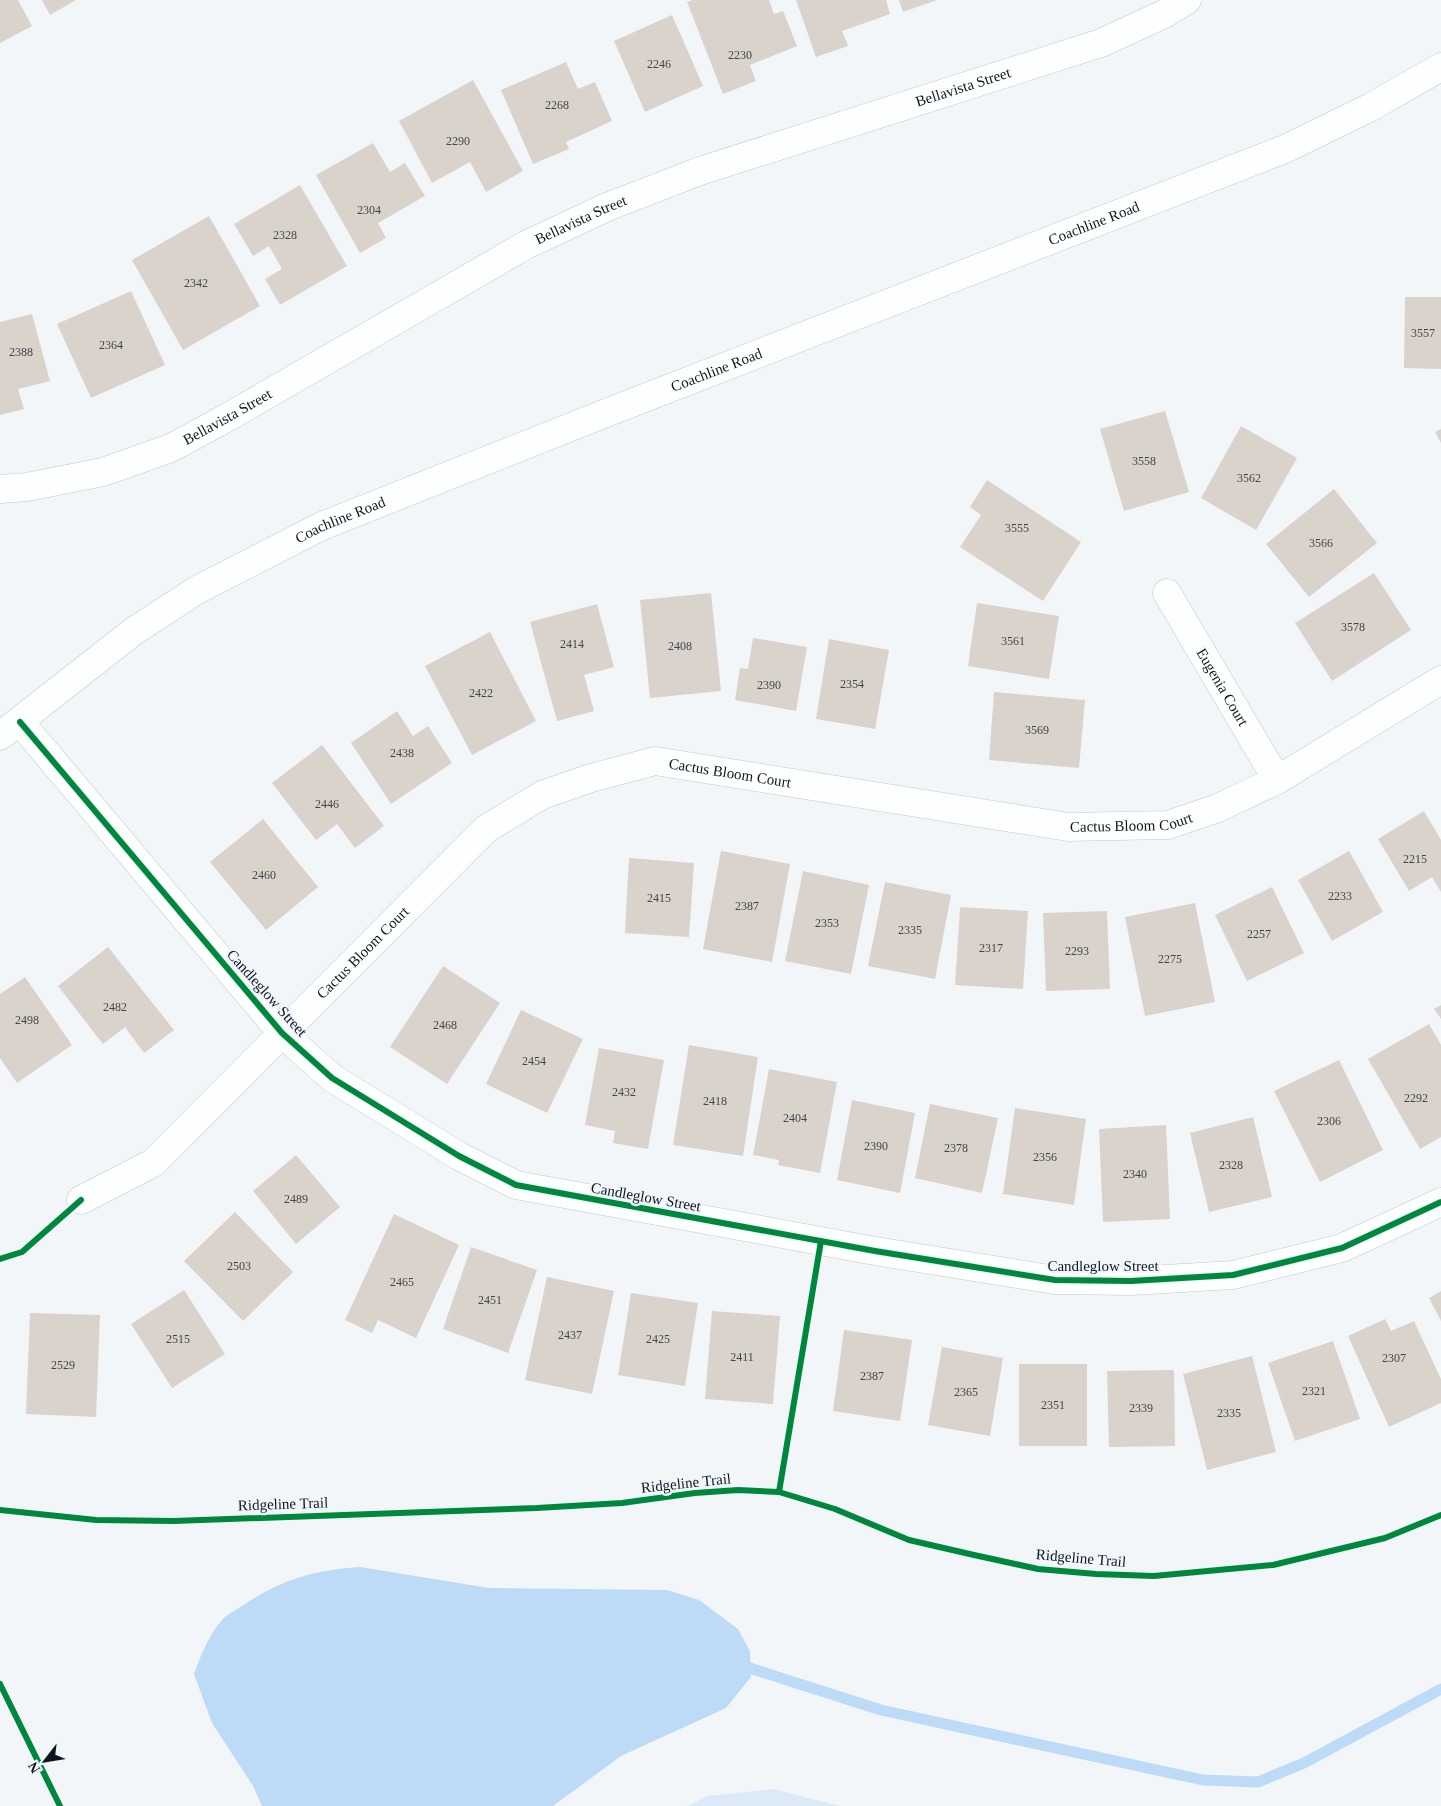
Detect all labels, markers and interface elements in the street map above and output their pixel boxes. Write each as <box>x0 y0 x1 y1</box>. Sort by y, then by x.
house number: 2230 <box>728 48 752 62</box>
house number: 2246 <box>647 57 671 71</box>
street label: Bellavista Street <box>914 64 1013 110</box>
house number: 2268 <box>545 98 569 112</box>
house number: 2290 <box>446 134 470 148</box>
street label: Bellavista Street <box>533 192 630 248</box>
street label: Coachline Road <box>1046 198 1142 248</box>
house number: 2304 <box>357 203 381 217</box>
house number: 2328 <box>273 228 297 242</box>
house number: 2342 <box>184 276 208 290</box>
house number: 3557 <box>1411 326 1435 340</box>
house number: 2364 <box>99 338 123 352</box>
house number: 2388 <box>9 345 33 359</box>
street label: Coachline Road <box>669 345 765 395</box>
street label: Bellavista Street <box>180 385 275 448</box>
house number: 3558 <box>1132 454 1156 468</box>
house number: 3562 <box>1237 471 1261 485</box>
street label: Coachline Road <box>293 493 388 546</box>
house number: 3555 <box>1005 521 1029 535</box>
house number: 3566 <box>1309 536 1333 550</box>
house number: 3578 <box>1341 620 1365 634</box>
house number: 3561 <box>1001 634 1025 648</box>
house number: 2414 <box>560 637 584 651</box>
house number: 2408 <box>668 639 692 653</box>
street label: Eugenia Court <box>1193 645 1252 729</box>
house number: 2354 <box>840 677 864 691</box>
house number: 2390 <box>757 678 781 692</box>
house number: 2422 <box>469 686 493 700</box>
house number: 3569 <box>1025 723 1049 737</box>
house number: 2438 <box>390 746 414 760</box>
street label: Cactus Bloom Court <box>668 755 793 791</box>
house number: 2446 <box>315 797 339 811</box>
street label: Cactus Bloom Court <box>1070 809 1195 835</box>
house number: 2215 <box>1403 852 1427 866</box>
house number: 2460 <box>252 868 276 882</box>
house number: 2233 <box>1328 889 1352 903</box>
house number: 2415 <box>647 891 671 905</box>
house number: 2387 <box>735 899 759 913</box>
street label: Cactus Bloom Court <box>313 903 413 1002</box>
house number: 2353 <box>815 916 839 930</box>
house number: 2335 <box>898 923 922 937</box>
house number: 2257 <box>1247 927 1271 941</box>
house number: 2317 <box>979 941 1003 955</box>
house number: 2293 <box>1065 944 1089 958</box>
street label: Candleglow Street <box>224 946 311 1040</box>
house number: 2275 <box>1158 952 1182 966</box>
house number: 2482 <box>103 1000 127 1014</box>
house number: 2498 <box>15 1013 39 1027</box>
house number: 2468 <box>433 1018 457 1032</box>
house number: 2454 <box>522 1054 546 1068</box>
house number: 2432 <box>612 1085 636 1099</box>
house number: 2292 <box>1404 1091 1428 1105</box>
house number: 2418 <box>703 1094 727 1108</box>
house number: 2404 <box>783 1111 807 1125</box>
house number: 2306 <box>1317 1114 1341 1128</box>
house number: 2390 <box>864 1139 888 1153</box>
house number: 2378 <box>944 1141 968 1155</box>
house number: 2356 <box>1033 1150 1057 1164</box>
house number: 2328 <box>1219 1158 1243 1172</box>
house number: 2340 <box>1123 1167 1147 1181</box>
street label: Candleglow Street <box>590 1179 703 1215</box>
house number: 2489 <box>284 1192 308 1206</box>
street label: Candleglow Street <box>1047 1258 1159 1274</box>
house number: 2503 <box>227 1259 251 1273</box>
house number: 2465 <box>390 1275 414 1289</box>
house number: 2451 <box>478 1293 502 1307</box>
house number: 2437 <box>558 1328 582 1342</box>
house number: 2515 <box>166 1332 190 1346</box>
house number: 2425 <box>646 1332 670 1346</box>
house number: 2411 <box>730 1350 754 1364</box>
house number: 2307 <box>1382 1351 1406 1365</box>
house number: 2529 <box>51 1358 75 1372</box>
house number: 2387 <box>860 1369 884 1383</box>
house number: 2321 <box>1302 1384 1326 1398</box>
house number: 2365 <box>954 1385 978 1399</box>
house number: 2351 <box>1041 1398 1065 1412</box>
house number: 2339 <box>1129 1401 1153 1415</box>
house number: 2335 <box>1217 1406 1241 1420</box>
street label: Ridgeline Trail <box>640 1470 732 1496</box>
street label: Ridgeline Trail <box>238 1494 328 1514</box>
street label: Ridgeline Trail <box>1035 1546 1127 1570</box>
north arrow <box>20 1736 70 1786</box>
text: N <box>25 1759 43 1776</box>

